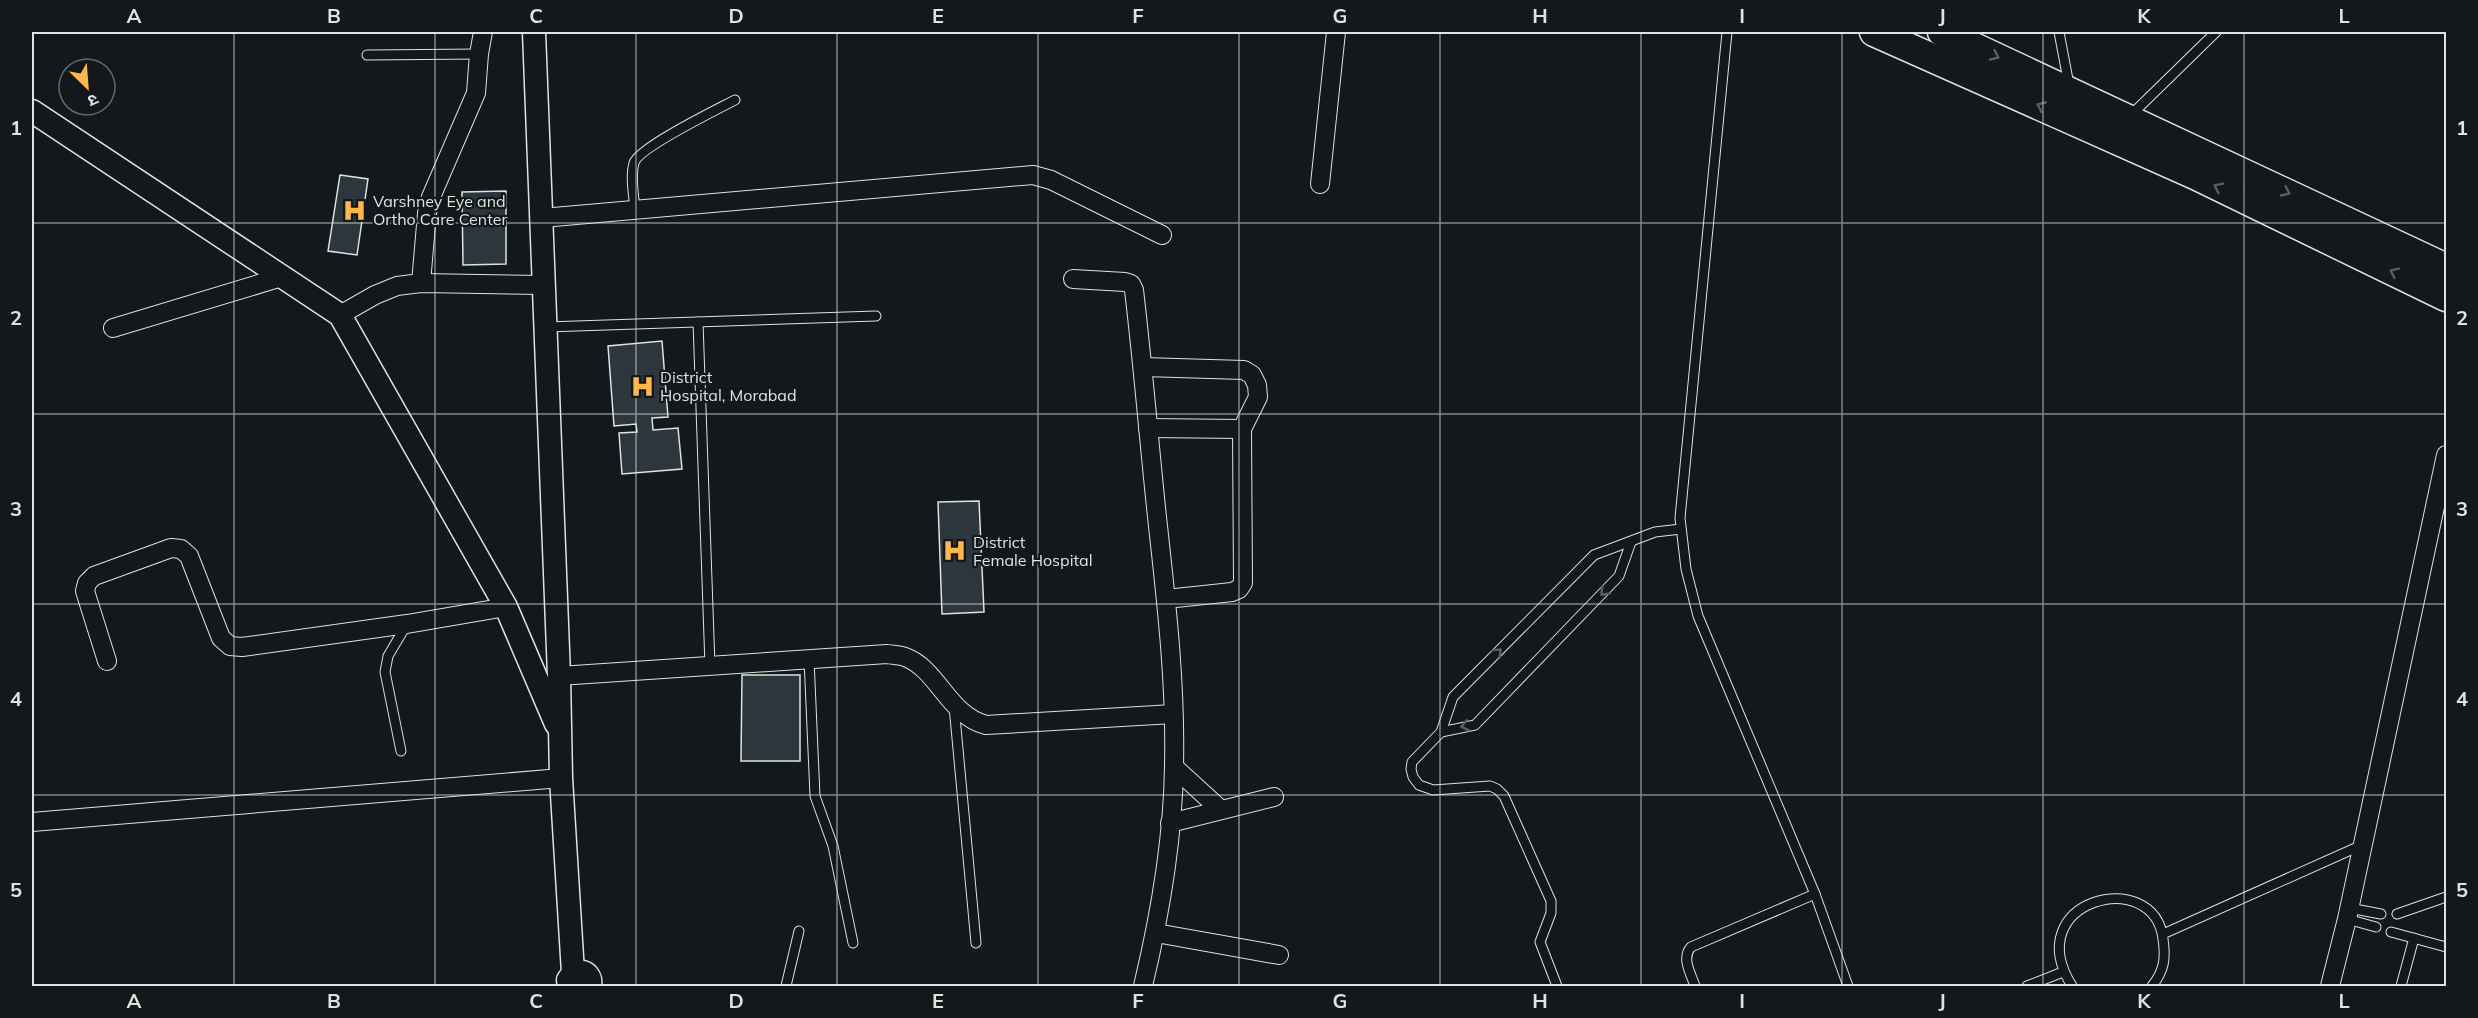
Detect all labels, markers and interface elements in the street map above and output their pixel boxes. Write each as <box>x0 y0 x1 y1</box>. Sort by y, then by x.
text: A <box>127 3 142 28</box>
text: B <box>327 3 341 28</box>
text: C <box>529 3 543 28</box>
text: D <box>728 3 744 28</box>
text: E <box>932 3 944 28</box>
text: F <box>1132 3 1144 28</box>
text: G <box>1333 3 1347 28</box>
text: H <box>1532 3 1548 28</box>
text: I <box>1739 3 1745 28</box>
text: J <box>1938 3 1946 28</box>
text: K <box>2137 3 2151 28</box>
text: L <box>2338 3 2350 28</box>
one-way arrow <box>1988 49 1999 61</box>
north arrow <box>57 57 117 117</box>
text: उ <box>84 90 102 112</box>
one-way arrow <box>2037 101 2048 113</box>
text: 1 <box>10 115 22 140</box>
text: 1 <box>2456 115 2468 140</box>
one-way arrow <box>2214 182 2225 194</box>
one-way arrow <box>2279 185 2290 197</box>
place label: Varshney Eye and Ortho Care Center <box>373 191 507 229</box>
hospital icon: Varshney Eye and Ortho Care Center <box>342 197 368 223</box>
one-way arrow <box>2389 267 2400 279</box>
text: 2 <box>10 305 22 330</box>
text: 2 <box>2456 305 2468 330</box>
place label: District Hospital, Morabad <box>660 367 797 405</box>
hospital icon: District Hospital, Morabad <box>629 373 655 399</box>
text: 3 <box>10 496 22 521</box>
text: 3 <box>2456 496 2468 521</box>
place label: District Female Hospital <box>973 532 1092 570</box>
hospital icon: District Female Hospital <box>942 538 968 564</box>
one-way arrow <box>1600 584 1611 595</box>
one-way arrow <box>1490 648 1501 659</box>
text: 4 <box>10 686 22 711</box>
text: 4 <box>2456 686 2468 711</box>
one-way arrow <box>1460 719 1470 732</box>
text: 5 <box>10 877 22 902</box>
text: 5 <box>2456 877 2468 902</box>
text: A <box>127 988 142 1013</box>
text: B <box>327 988 341 1013</box>
text: C <box>529 988 543 1013</box>
text: D <box>728 988 744 1013</box>
text: E <box>932 988 944 1013</box>
text: F <box>1132 988 1144 1013</box>
text: G <box>1333 988 1347 1013</box>
text: H <box>1532 988 1548 1013</box>
text: I <box>1739 988 1745 1013</box>
text: J <box>1938 988 1946 1013</box>
text: K <box>2137 988 2151 1013</box>
text: L <box>2338 988 2350 1013</box>

